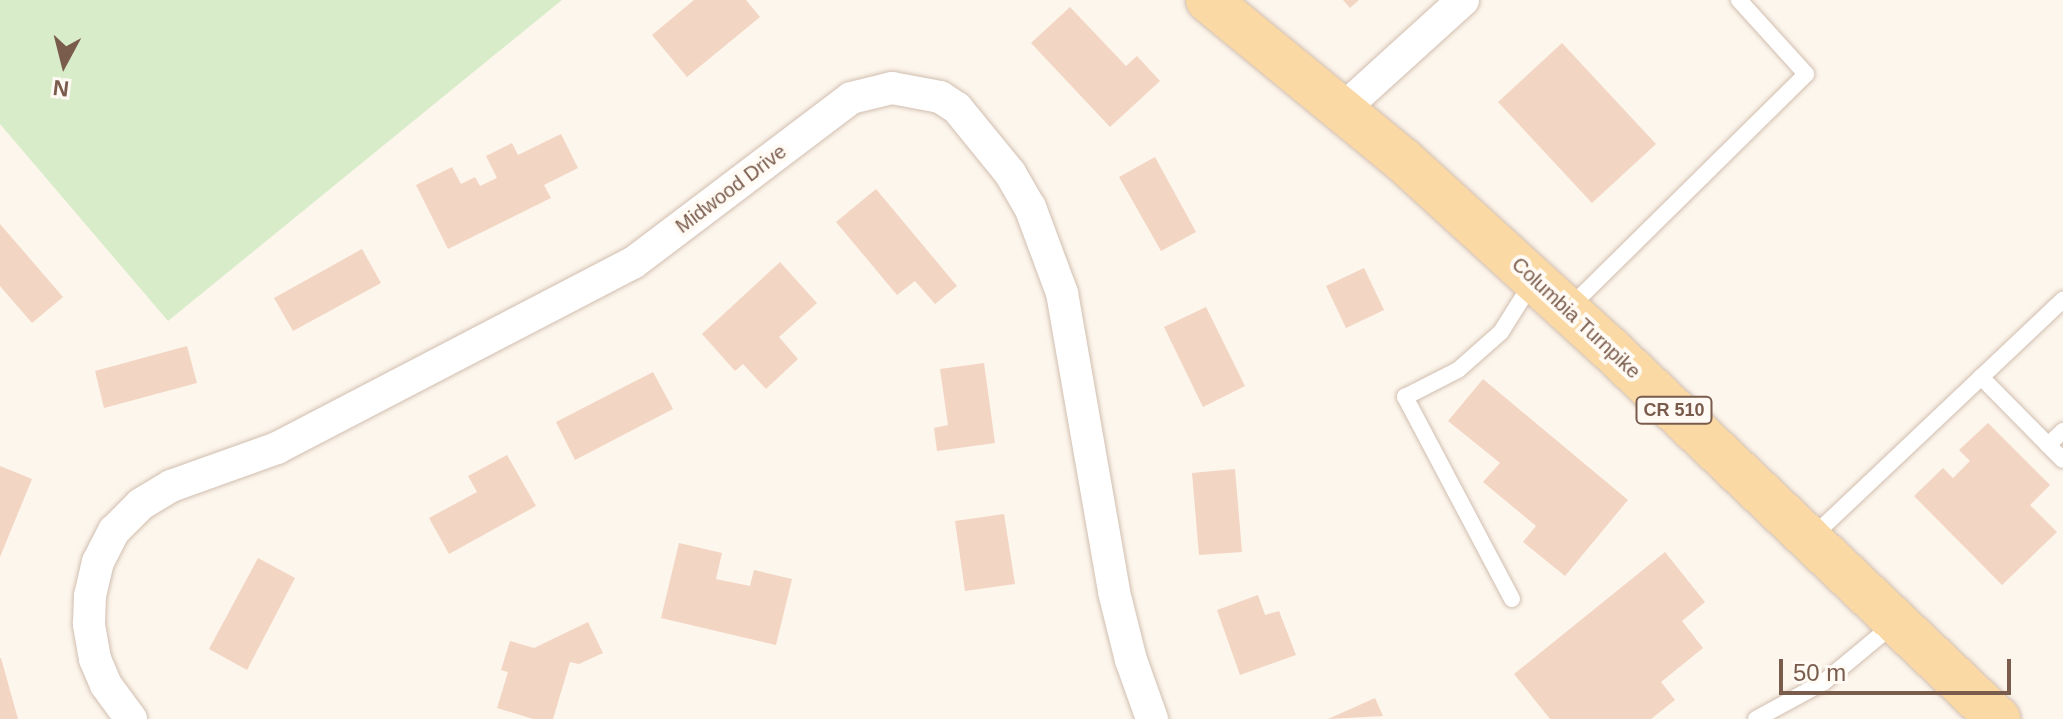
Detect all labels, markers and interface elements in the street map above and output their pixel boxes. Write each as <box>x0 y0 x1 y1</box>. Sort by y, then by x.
north arrow <box>24 24 104 104</box>
text: N <box>52 75 70 102</box>
street label: Midwood Drive <box>671 140 791 238</box>
street label: Columbia Turnpike <box>1507 252 1645 384</box>
road number: CR 510 <box>1634 396 1714 424</box>
scale bar <box>1783 643 2015 693</box>
text: 50 m <box>1793 659 1846 686</box>

